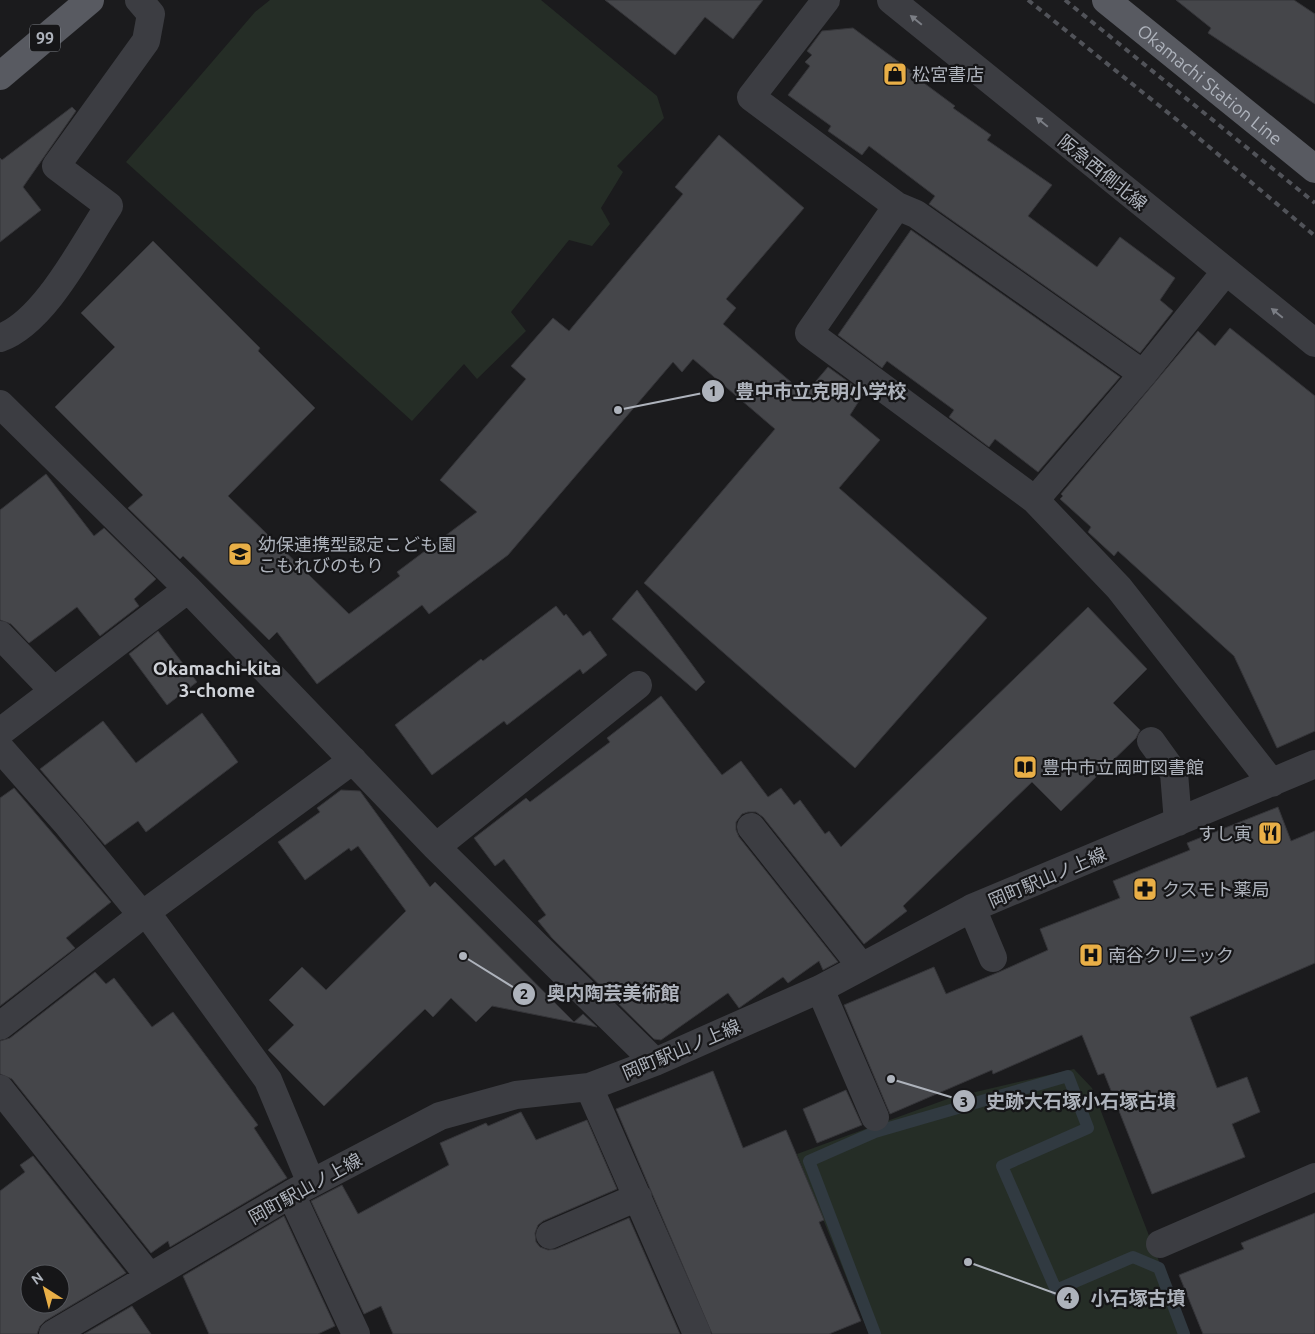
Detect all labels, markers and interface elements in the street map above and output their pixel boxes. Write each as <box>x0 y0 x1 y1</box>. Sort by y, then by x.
one-way arrow <box>910 14 923 25</box>
street label: Okamachi Station Line <box>1134 20 1287 149</box>
road number: 99 <box>30 24 60 52</box>
shop icon: 松宮書店 <box>882 61 908 87</box>
place label: 松宮書店 <box>912 64 984 84</box>
one-way arrow <box>1036 117 1049 128</box>
street label: 阪急西側北線 <box>1055 130 1151 214</box>
one-way arrow <box>1271 307 1284 318</box>
callout: 豊中市立克明小学校 <box>701 374 917 408</box>
text: 豊中市立克明小学校 <box>735 380 907 402</box>
text: 1 <box>709 382 717 399</box>
place label: 幼保連携型認定こども園 こもれびのもり <box>258 534 456 575</box>
school or university icon: 幼保連携型認定こども園 こもれびのもり <box>227 541 253 567</box>
district label: Okamachi-kita 3-chome <box>153 657 281 701</box>
library icon: 豊中市立岡町図書館 <box>1012 754 1038 780</box>
place label: 豊中市立岡町図書館 <box>1042 757 1204 777</box>
restaurant icon: すし寅 <box>1257 820 1283 846</box>
place label: すし寅 <box>1198 823 1252 843</box>
street label: 岡町駅山ノ上線 <box>985 843 1109 911</box>
pharmacy icon: クスモト薬局 <box>1132 876 1158 902</box>
place label: クスモト薬局 <box>1162 879 1269 899</box>
hospital icon: 南谷クリニック <box>1078 942 1104 968</box>
place label: 南谷クリニック <box>1108 945 1234 965</box>
callout: 奥内陶芸美術館 <box>511 977 689 1011</box>
text: 奥内陶芸美術館 <box>546 982 680 1004</box>
text: 2 <box>520 985 528 1002</box>
street label: 岡町駅山ノ上線 <box>619 1015 743 1083</box>
callout: 史跡大石塚小石塚古墳 <box>951 1084 1186 1118</box>
text: 史跡大石塚小石塚古墳 <box>986 1090 1176 1112</box>
text: 3 <box>960 1093 968 1110</box>
street label: 岡町駅山ノ上線 <box>245 1149 365 1227</box>
north arrow <box>20 1264 70 1314</box>
text: N <box>28 1269 46 1288</box>
callout: 小石塚古墳 <box>1056 1281 1196 1315</box>
text: 小石塚古墳 <box>1090 1287 1186 1309</box>
text: 4 <box>1064 1289 1072 1306</box>

